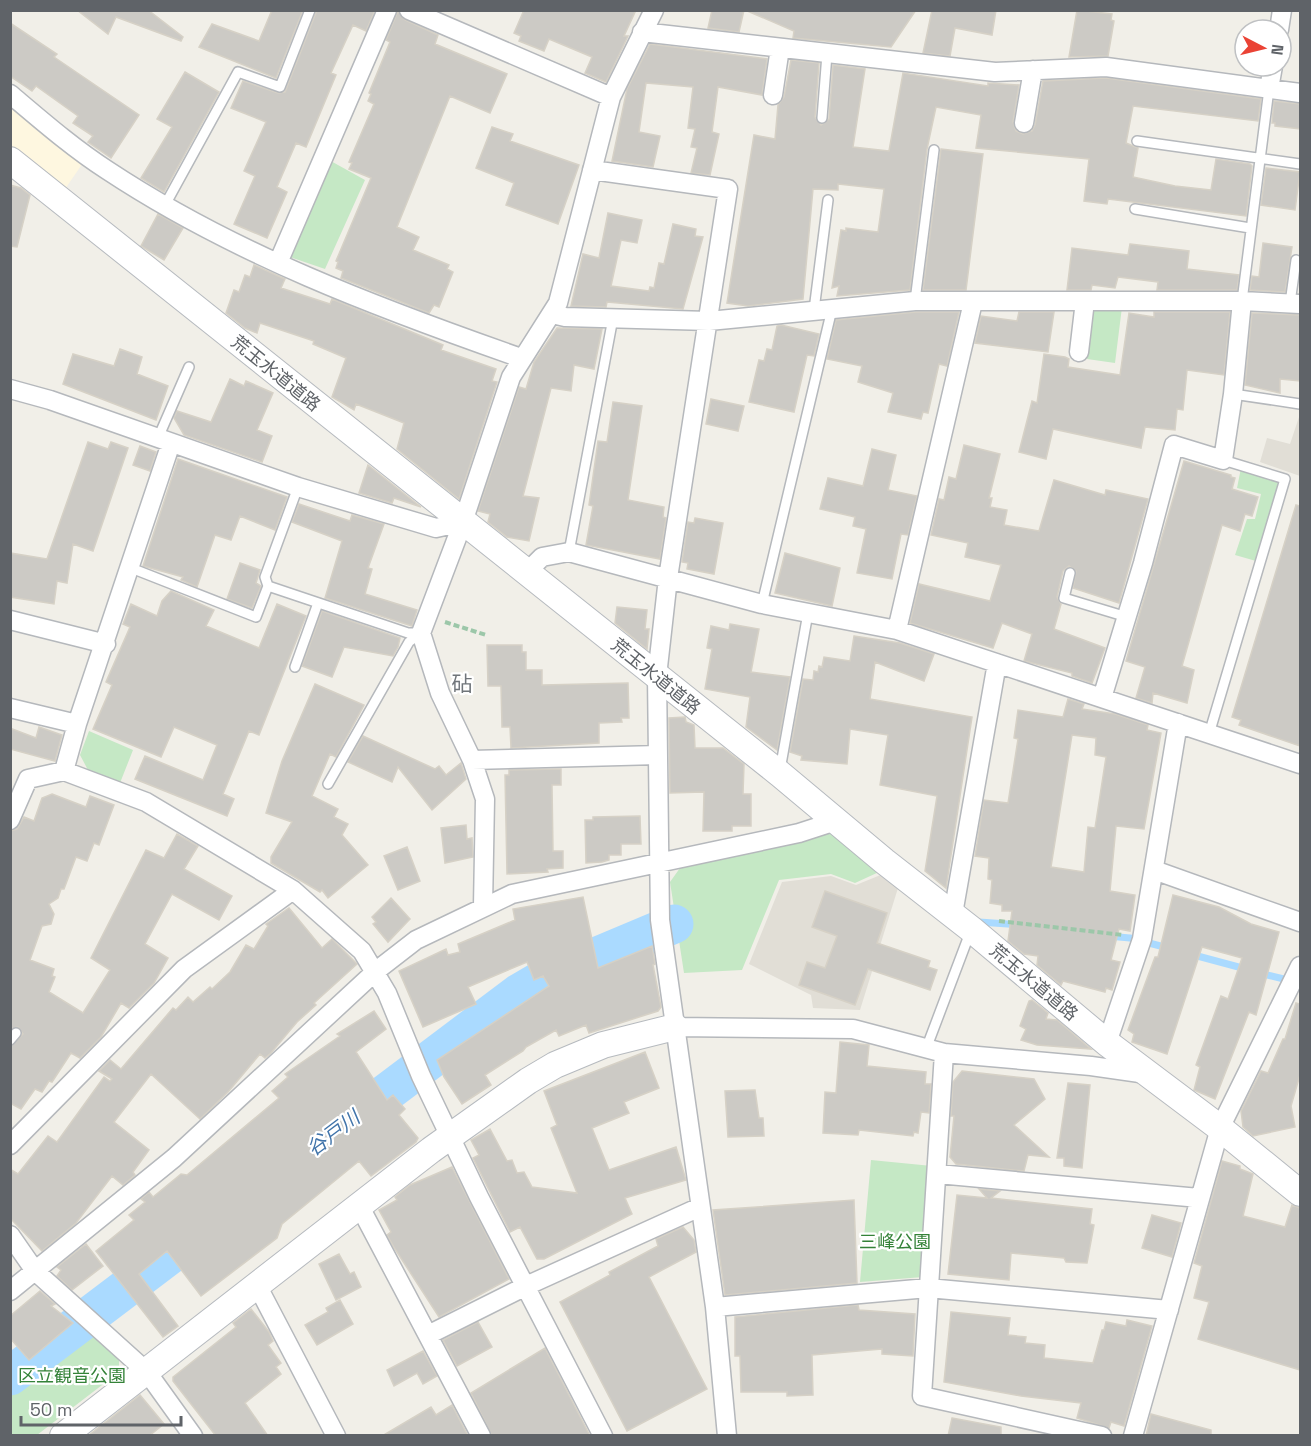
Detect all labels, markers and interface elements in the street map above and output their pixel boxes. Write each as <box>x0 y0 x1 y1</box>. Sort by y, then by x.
north arrow <box>1233 18 1293 78</box>
text: N <box>1266 43 1288 56</box>
street label: 荒玉水道道路 <box>227 330 325 416</box>
street label: 荒玉水道道路 <box>607 633 705 719</box>
district label: 砧 <box>452 670 473 697</box>
street label: 荒玉水道道路 <box>985 938 1083 1026</box>
water label: 谷戸川 <box>301 1103 366 1161</box>
park label: 三峰公園 <box>859 1230 931 1253</box>
park label: 区立観音公園 <box>18 1364 126 1387</box>
scale bar <box>21 1389 182 1427</box>
text: 50 m <box>30 1398 72 1421</box>

